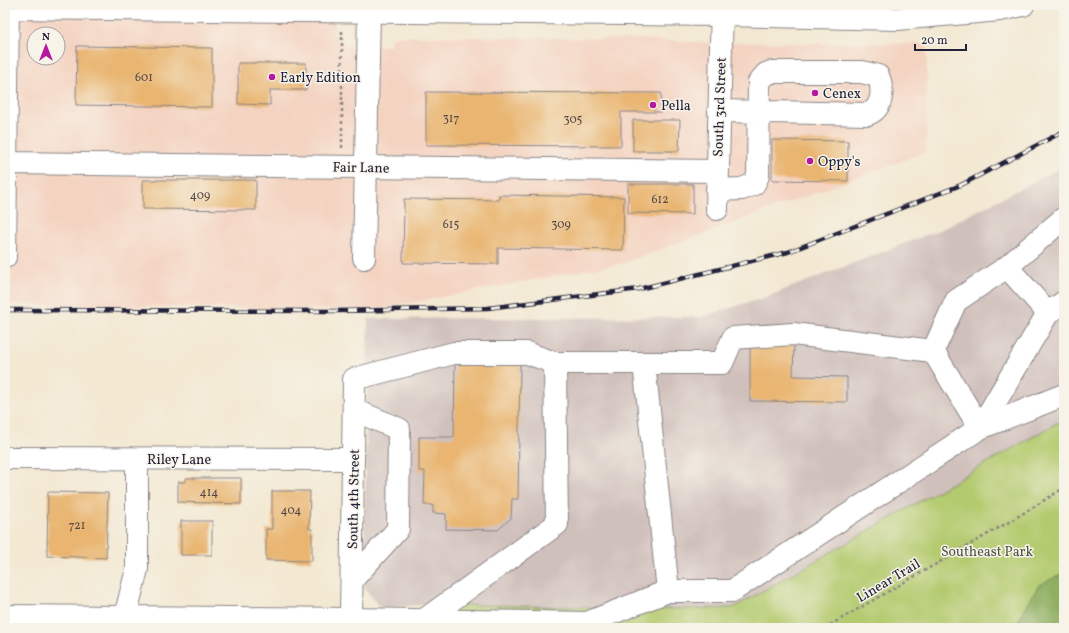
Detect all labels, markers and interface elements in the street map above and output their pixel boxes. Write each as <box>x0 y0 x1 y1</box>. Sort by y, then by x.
north arrow <box>26 26 66 66</box>
scale bar <box>915 26 966 52</box>
text: N <box>42 30 50 45</box>
text: 20 m <box>921 33 948 49</box>
street label: South 3rd Street <box>709 57 732 157</box>
place label: Early Edition <box>280 69 361 88</box>
house number: 601 <box>135 70 153 86</box>
marker: Early Edition <box>267 72 277 82</box>
place label: Cenex <box>823 85 861 104</box>
marker: Cenex <box>810 88 820 98</box>
place label: Pella <box>661 97 691 116</box>
marker: Pella <box>648 100 658 110</box>
house number: 317 <box>443 111 459 127</box>
house number: 305 <box>564 112 583 128</box>
place label: Oppy's <box>818 153 860 172</box>
marker: Oppy's <box>805 156 815 166</box>
street label: Fair Lane <box>332 159 390 179</box>
house number: 409 <box>190 188 210 204</box>
house number: 612 <box>651 192 669 208</box>
house number: 615 <box>443 217 459 233</box>
house number: 309 <box>551 217 571 233</box>
street label: South 4th Street <box>344 449 365 549</box>
street label: Riley Lane <box>147 451 211 470</box>
house number: 414 <box>200 485 218 501</box>
house number: 404 <box>280 503 302 519</box>
house number: 721 <box>69 518 85 534</box>
park label: Southeast Park <box>941 543 1033 562</box>
street label: Linear Trail <box>853 555 924 608</box>

